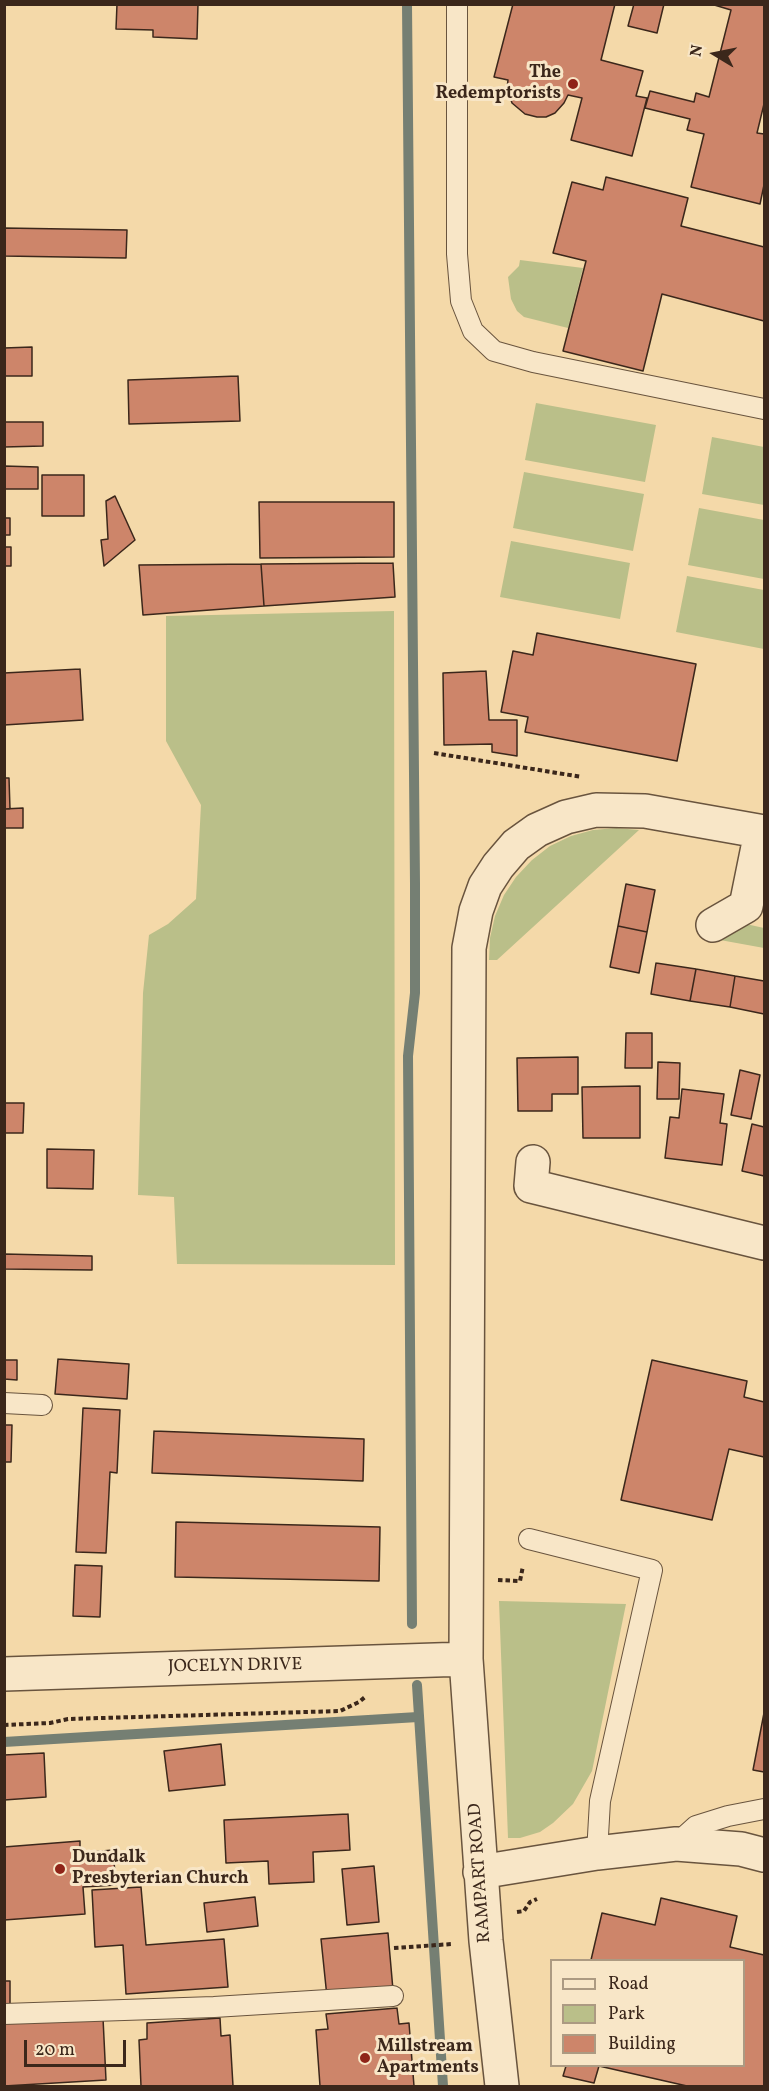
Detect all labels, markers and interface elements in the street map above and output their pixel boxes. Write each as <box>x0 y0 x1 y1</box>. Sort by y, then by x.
north arrow <box>685 24 745 84</box>
text: N <box>685 43 709 59</box>
place label: The Redemptorists <box>436 63 561 106</box>
marker: The Redemptorists <box>566 77 580 91</box>
street label: JOCELYN DRIVE <box>168 1655 302 1679</box>
street label: RAMPART ROAD <box>465 1802 497 1944</box>
place label: Dundalk Presbyterian Church <box>72 1848 249 1890</box>
marker: Dundalk Presbyterian Church <box>53 1862 67 1876</box>
legend <box>550 1959 745 2067</box>
text: Road <box>608 1972 649 1997</box>
text: Park <box>608 2002 645 2027</box>
scale bar <box>27 2028 129 2066</box>
text: Building <box>608 2032 676 2057</box>
place label: Millstream Apartments <box>377 2037 479 2080</box>
text: 20 m <box>35 2038 75 2063</box>
marker: Millstream Apartments <box>358 2051 372 2065</box>

